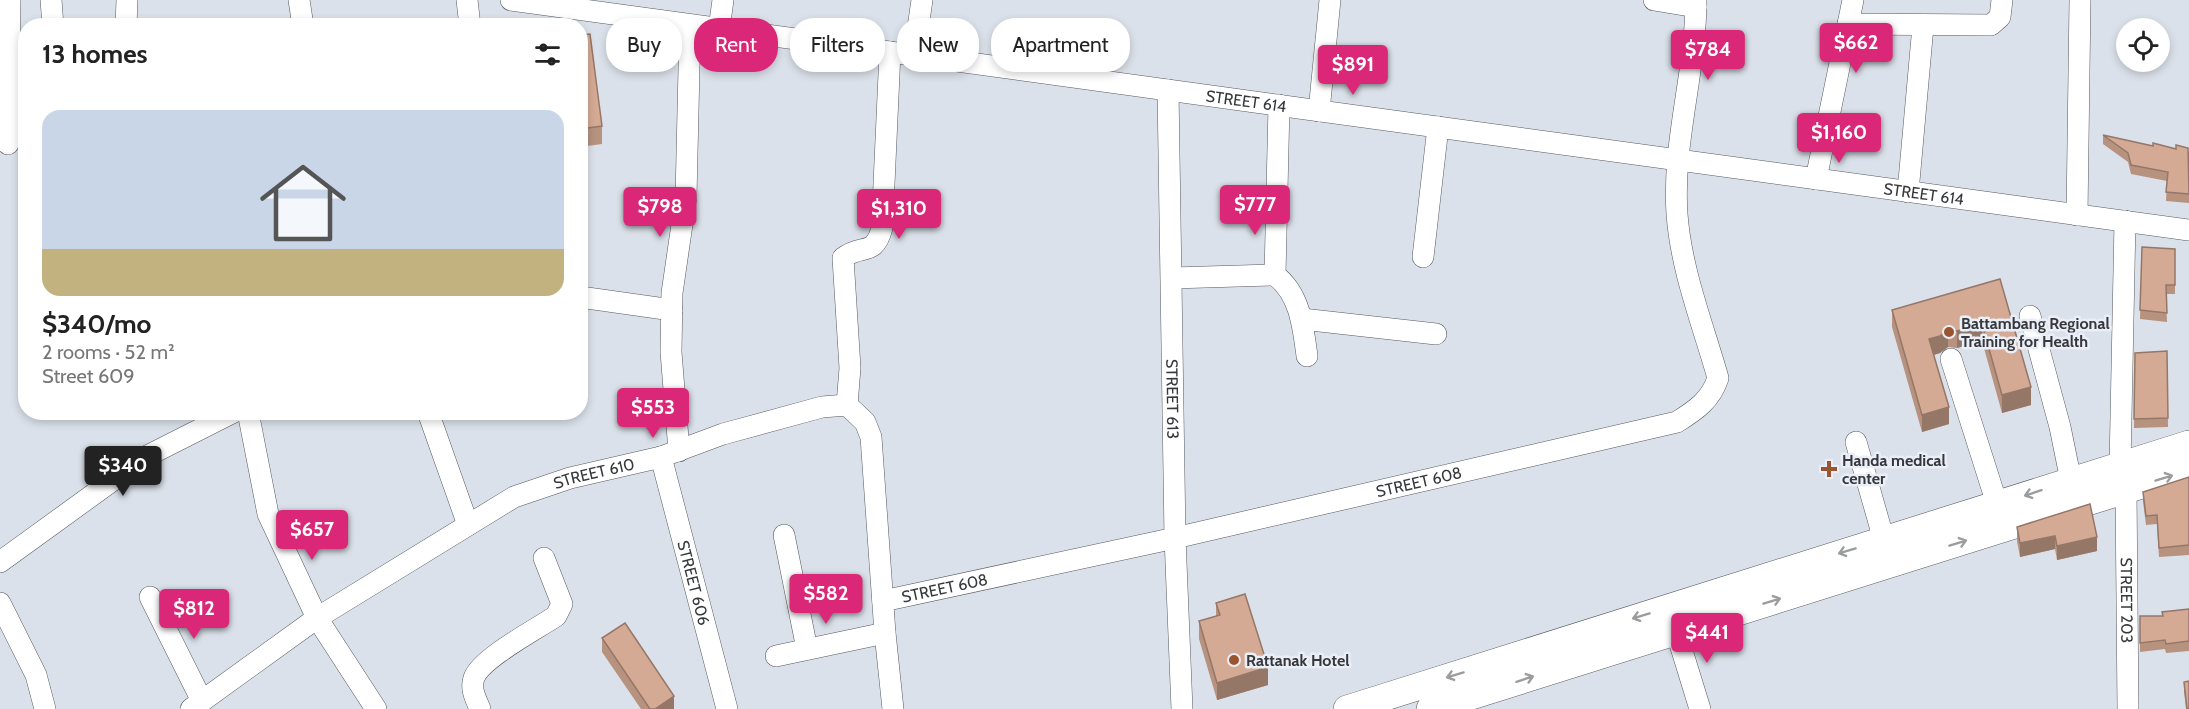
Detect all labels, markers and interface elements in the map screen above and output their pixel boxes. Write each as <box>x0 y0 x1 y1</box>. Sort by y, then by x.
chip: Buy <box>606 18 682 72</box>
chip: Rent <box>694 18 778 72</box>
chip: Filters <box>790 18 885 72</box>
chip: New <box>897 18 979 72</box>
chip: Apartment <box>991 18 1130 72</box>
map controls <box>2116 18 2170 72</box>
button: locate <box>2116 18 2170 72</box>
pin: $662 <box>1820 23 1892 74</box>
pin: $784 <box>1672 30 1744 81</box>
text: $662 <box>1834 30 1878 54</box>
text: $784 <box>1685 37 1731 61</box>
text: 13 homes <box>42 38 148 70</box>
icon: filters <box>531 38 564 71</box>
pin: $891 <box>1317 45 1389 96</box>
text: $891 <box>1332 52 1374 76</box>
street label: STREET 614 <box>1205 86 1287 116</box>
pin: $1,160 <box>1790 113 1888 164</box>
text: $1,160 <box>1811 120 1867 144</box>
icon: home <box>249 149 357 257</box>
street label: STREET 614 <box>1882 179 1965 209</box>
pin: $777 <box>1219 185 1291 236</box>
pin: $798 <box>624 187 696 238</box>
pin: $1,310 <box>850 189 948 240</box>
text: $777 <box>1234 192 1276 216</box>
text: $798 <box>637 194 683 218</box>
text: $1,310 <box>871 196 927 220</box>
text: $340/mo <box>42 308 151 340</box>
place label: Battambang Regional Training for Health <box>1961 314 2110 351</box>
marker: Battambang Regional Training for Health <box>1942 325 1956 339</box>
text: 2 rooms · 52 m² <box>42 340 175 364</box>
street label: STREET 613 <box>1163 359 1183 439</box>
text: Street 609 <box>42 364 135 388</box>
pin: $553 <box>617 388 689 439</box>
text: $553 <box>631 395 675 419</box>
pin: $340 <box>87 446 159 497</box>
place label: Handa medical center <box>1842 451 1946 488</box>
text: $340 <box>99 453 147 477</box>
street label: STREET 610 <box>551 454 636 493</box>
marker: Handa medical center <box>1820 460 1838 478</box>
street label: STREET 608 <box>1374 463 1464 501</box>
one-way arrow <box>2154 472 2173 483</box>
one-way arrow <box>2024 488 2043 499</box>
pin: $657 <box>276 510 348 561</box>
text: $657 <box>290 517 334 541</box>
one-way arrow <box>1948 537 1967 548</box>
street label: STREET 606 <box>674 538 714 627</box>
one-way arrow <box>1838 547 1857 558</box>
street label: STREET 203 <box>2117 557 2137 643</box>
street label: STREET 608 <box>900 569 989 606</box>
pin: $582 <box>790 574 862 625</box>
text: $582 <box>804 581 849 605</box>
pin: $812 <box>158 589 230 640</box>
one-way arrow <box>1762 595 1781 606</box>
text: $812 <box>173 596 215 620</box>
one-way arrow <box>1632 611 1651 622</box>
pin: $441 <box>1671 613 1743 664</box>
text: $441 <box>1685 620 1729 644</box>
place label: Rattanak Hotel <box>1246 651 1349 670</box>
marker: Rattanak Hotel <box>1227 653 1241 667</box>
one-way arrow <box>1446 670 1465 681</box>
one-way arrow <box>1515 673 1534 684</box>

